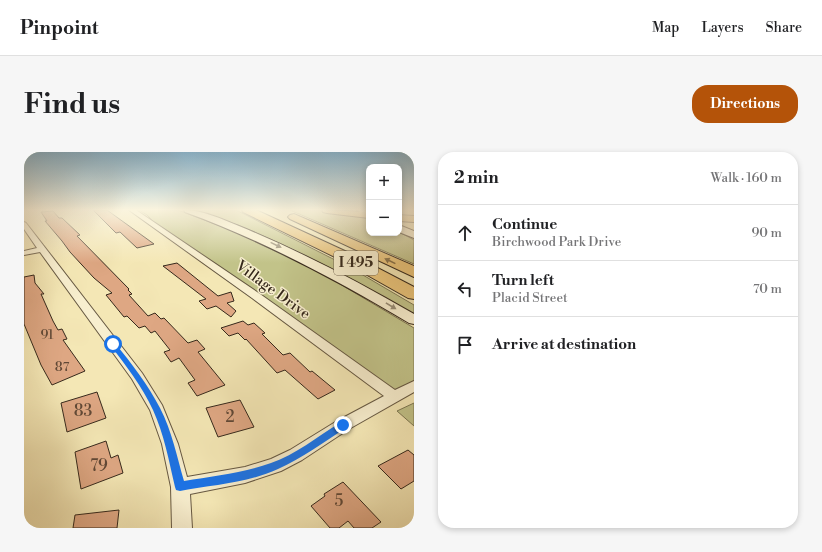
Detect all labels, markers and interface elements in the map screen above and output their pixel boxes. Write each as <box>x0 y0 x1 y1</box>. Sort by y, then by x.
text: Pinpoint <box>20 16 99 40</box>
text: Map <box>652 19 679 37</box>
text: Layers <box>701 19 744 37</box>
text: Share <box>766 19 802 37</box>
button: Directions <box>692 85 798 123</box>
text: Find us <box>24 87 120 122</box>
map controls <box>366 164 402 236</box>
button: + <box>366 164 402 200</box>
text: 2 min <box>454 167 499 189</box>
text: Walk · 160 m <box>711 170 782 186</box>
button: − <box>366 200 402 236</box>
text: Continue <box>492 215 557 234</box>
icon: ahead <box>454 222 476 244</box>
text: 90 m <box>751 225 782 241</box>
text: Birchwood Park Drive <box>492 234 621 250</box>
one-way arrow <box>271 242 282 248</box>
road number: I 495 <box>334 251 378 275</box>
street label: Village Drive <box>231 256 314 323</box>
one-way arrow <box>384 257 396 264</box>
text: Turn left <box>492 271 554 290</box>
icon: left <box>454 278 476 300</box>
text: 70 m <box>753 281 782 297</box>
text: Placid Street <box>492 290 568 306</box>
one-way arrow <box>385 303 397 310</box>
house number: 91 <box>40 327 54 343</box>
icon: arrive <box>454 334 476 356</box>
route start <box>104 335 122 353</box>
text: Arrive at destination <box>492 335 636 354</box>
house number: 87 <box>55 359 70 375</box>
house number: 83 <box>74 401 92 421</box>
house number: 2 <box>225 407 235 427</box>
route end <box>334 416 352 434</box>
house number: 79 <box>90 456 108 476</box>
house number: 5 <box>335 491 344 511</box>

